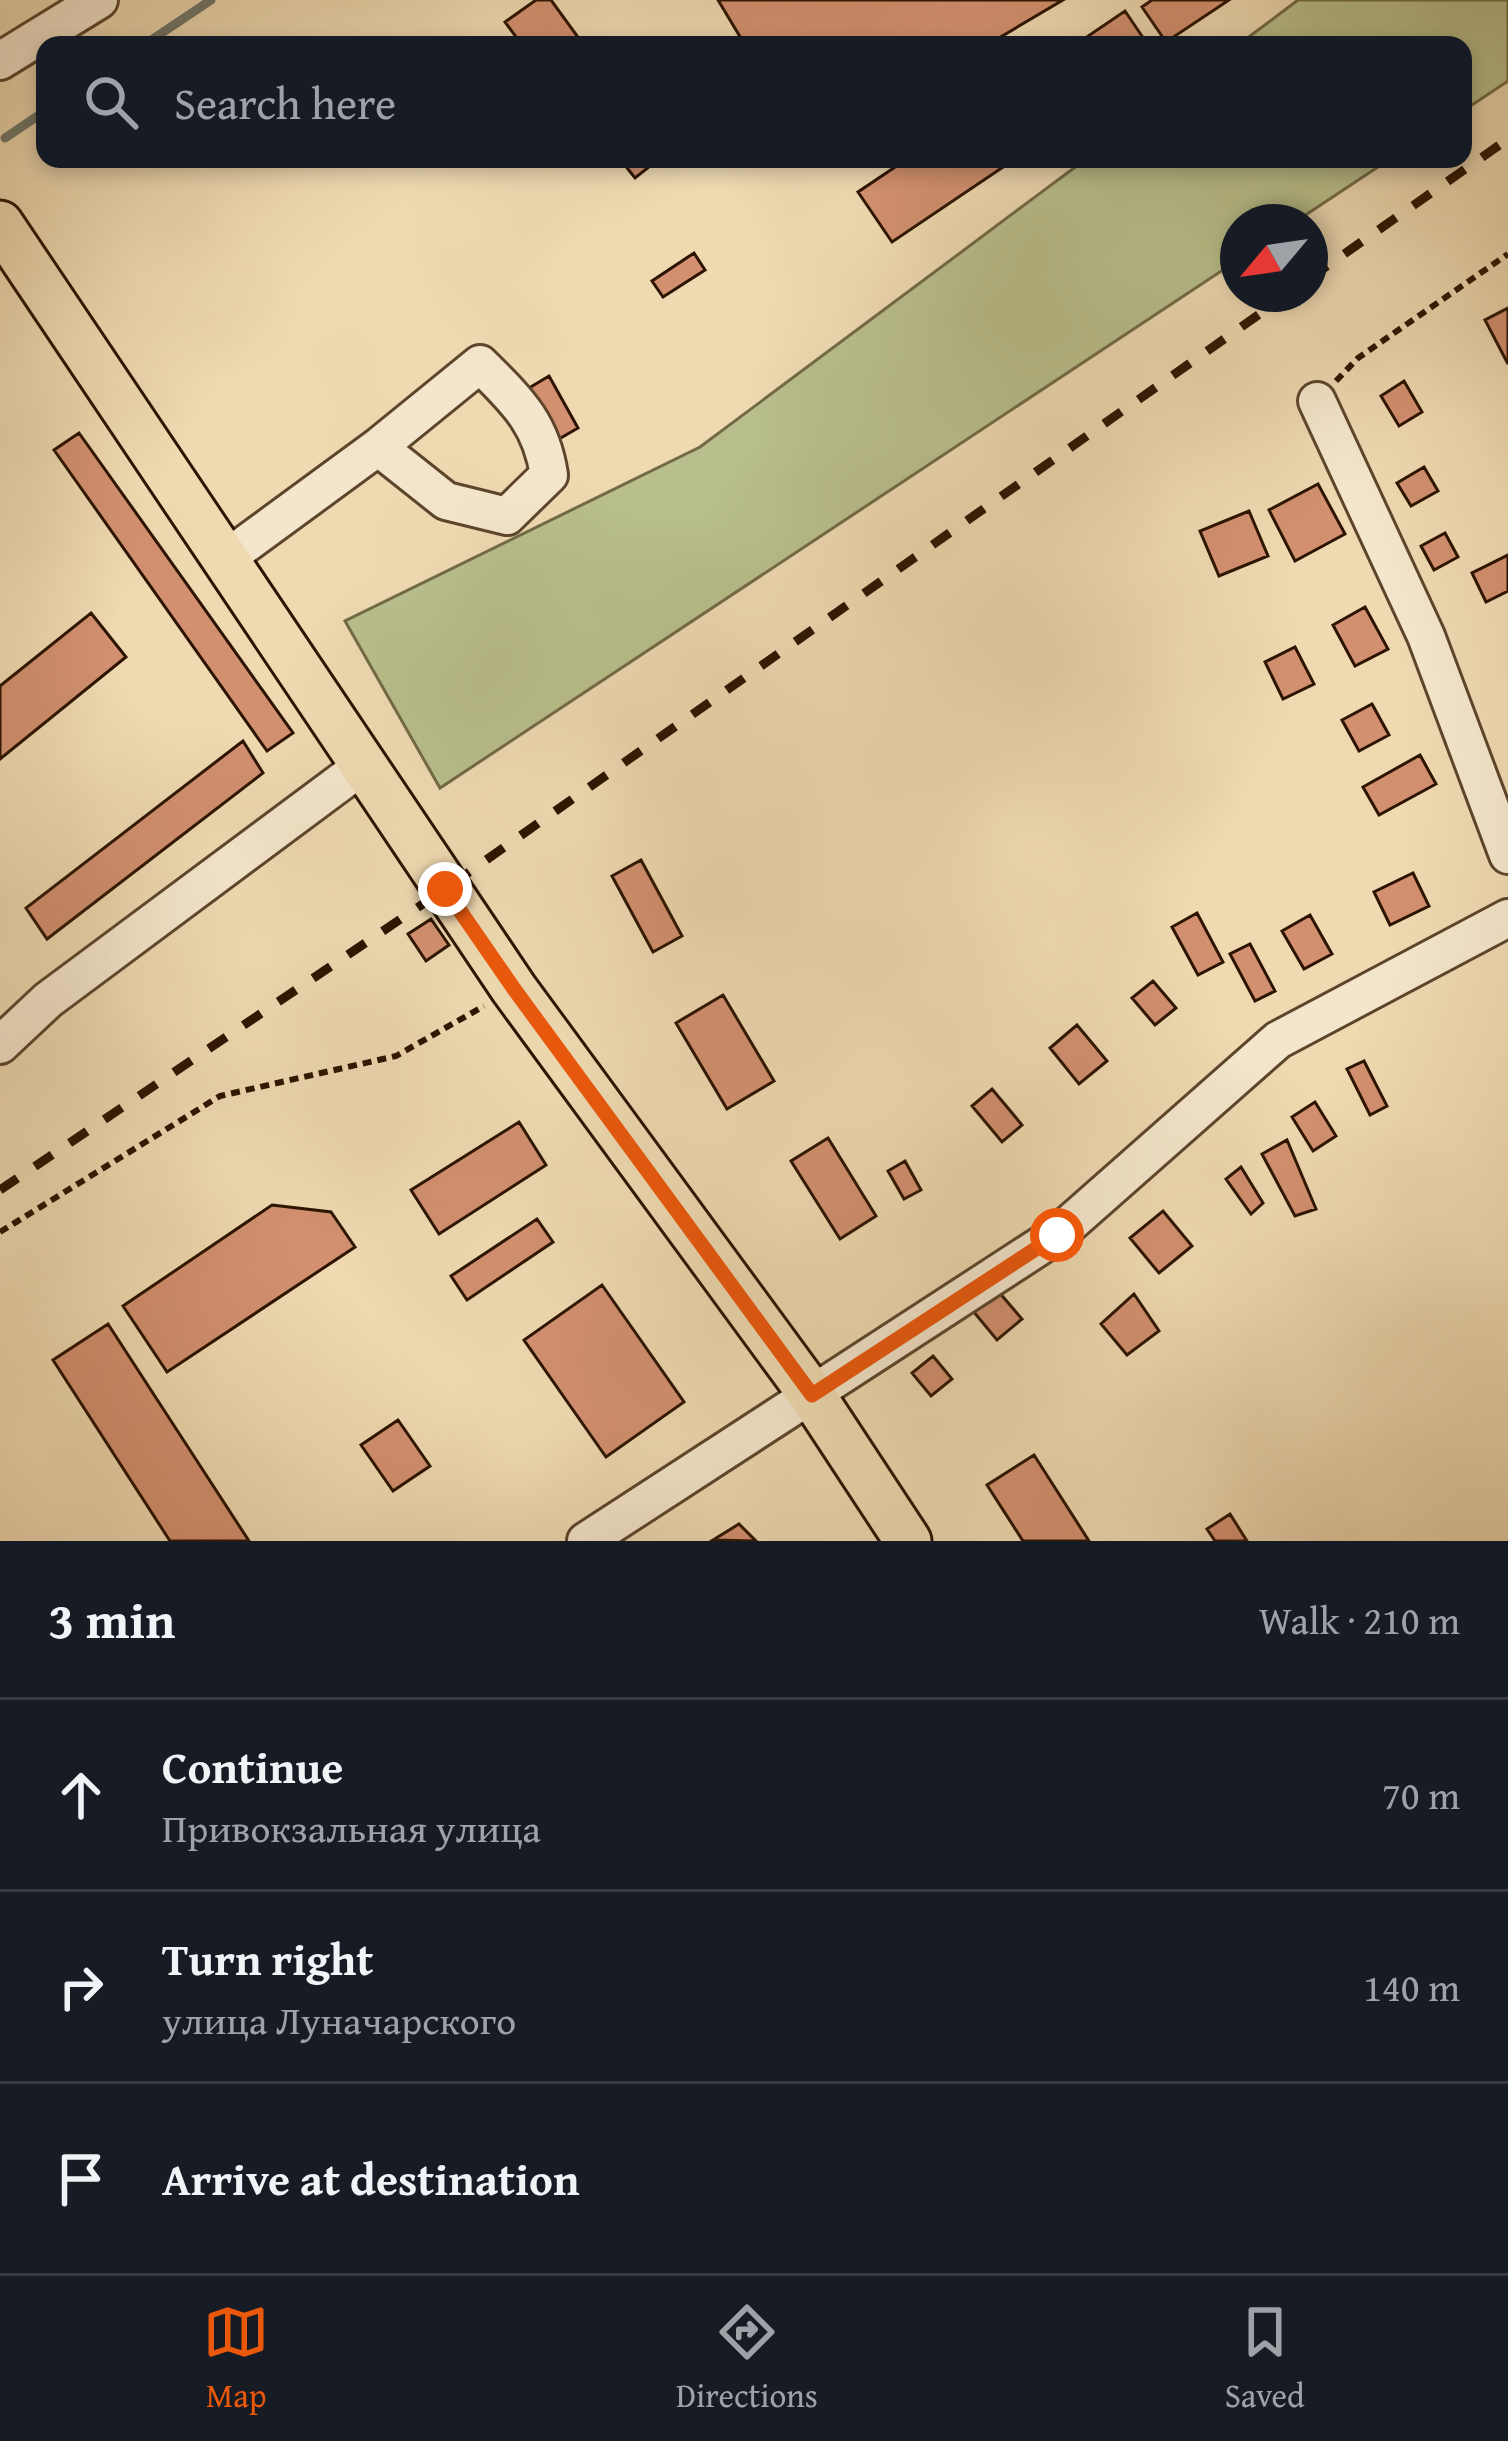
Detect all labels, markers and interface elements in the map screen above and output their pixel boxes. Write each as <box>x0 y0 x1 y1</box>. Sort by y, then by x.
search box <box>36 36 1472 168</box>
icon: search <box>78 69 144 135</box>
text: Search here <box>174 70 396 135</box>
north arrow <box>1220 204 1328 312</box>
route end <box>418 862 472 916</box>
route start <box>1030 1208 1084 1262</box>
text: 3 min <box>48 1582 175 1657</box>
text: Walk · 210 m <box>1259 1591 1460 1648</box>
text: Continue <box>162 1734 343 1799</box>
icon: ahead <box>48 1762 114 1828</box>
text: 70 m <box>1382 1766 1460 1823</box>
text: Привокзальная улица <box>162 1799 541 1856</box>
text: Turn right <box>162 1926 374 1991</box>
icon: right <box>48 1954 114 2020</box>
text: 140 m <box>1363 1958 1460 2015</box>
text: улица Луначарского <box>162 1991 516 2048</box>
icon: arrive <box>48 2146 114 2212</box>
text: Arrive at destination <box>162 2146 580 2211</box>
tab: Map <box>203 2299 269 2419</box>
tab: Directions <box>676 2299 818 2419</box>
tab: Saved <box>1225 2299 1305 2419</box>

